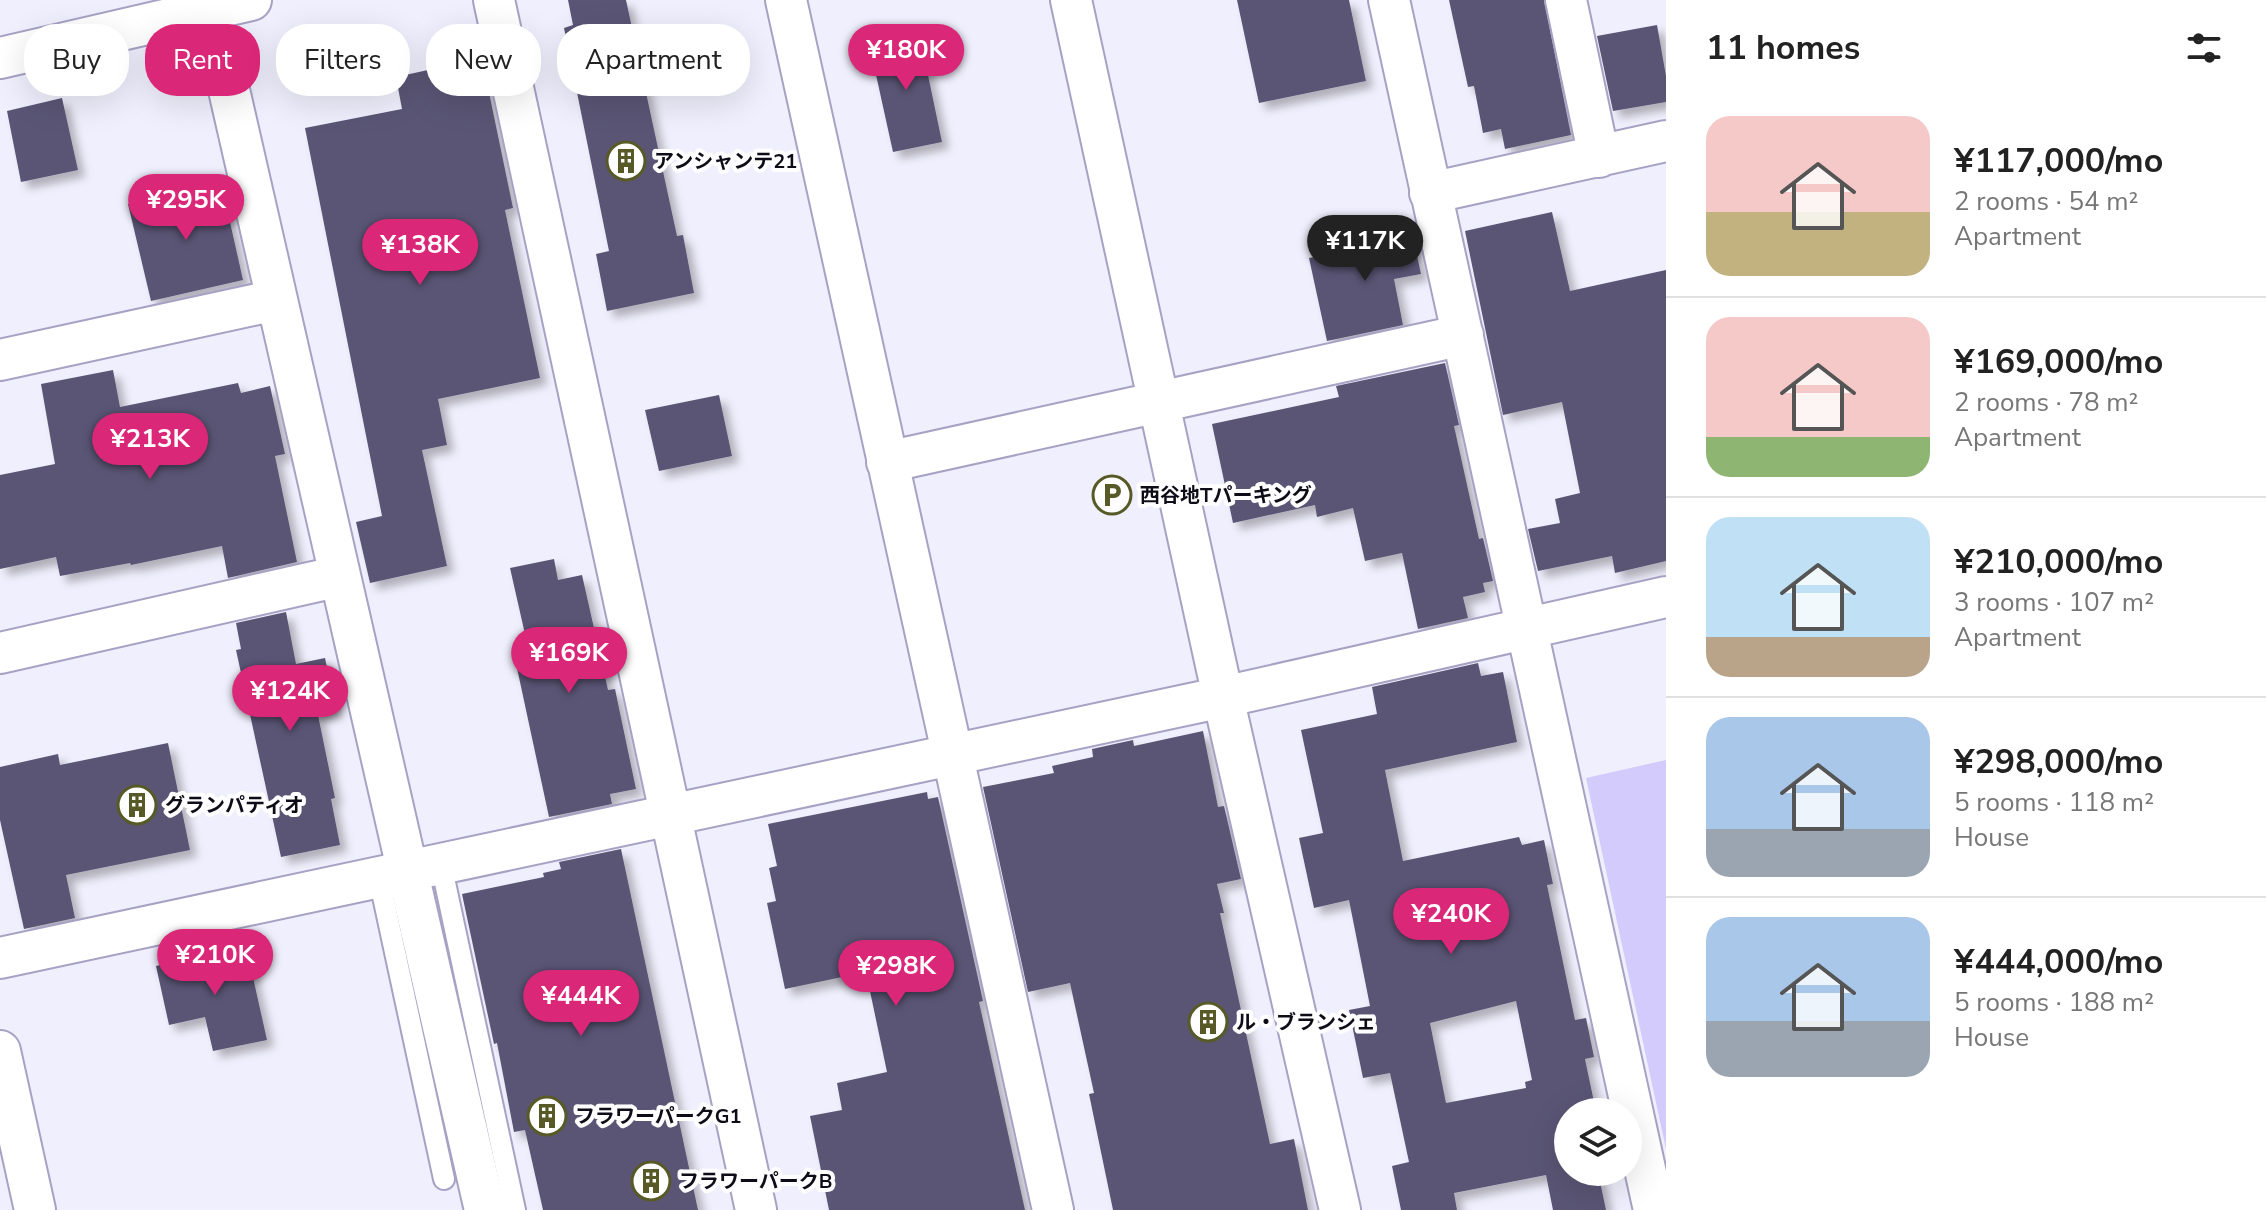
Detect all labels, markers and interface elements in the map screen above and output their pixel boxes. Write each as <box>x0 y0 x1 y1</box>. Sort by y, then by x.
chip: Buy <box>24 24 129 96</box>
chip: Rent <box>145 24 260 96</box>
chip: Filters <box>276 24 410 96</box>
chip: New <box>426 24 541 96</box>
chip: Apartment <box>557 24 750 96</box>
pin: ¥180K <box>850 24 962 92</box>
text: 11 homes <box>1706 25 1860 71</box>
icon: filters <box>2182 26 2226 70</box>
text: ¥180K <box>866 32 946 67</box>
text: ¥117,000/mo <box>1954 138 2163 184</box>
building icon: アンシャンテ21 <box>605 140 647 182</box>
place label: アンシャンテ21 <box>654 148 797 175</box>
icon: home <box>1770 148 1866 244</box>
pin: ¥295K <box>130 174 242 242</box>
text: ¥295K <box>146 182 226 217</box>
text: 2 rooms · 54 m² <box>1954 184 2138 219</box>
pin: ¥117K <box>1309 215 1421 283</box>
pin: ¥138K <box>364 219 476 287</box>
text: Apartment <box>1954 219 2081 254</box>
text: ¥117K <box>1325 223 1405 258</box>
text: ¥138K <box>380 227 460 262</box>
text: ¥169,000/mo <box>1954 339 2163 385</box>
icon: home <box>1770 349 1866 445</box>
text: 2 rooms · 78 m² <box>1954 385 2138 420</box>
pin: ¥213K <box>94 413 206 481</box>
text: Apartment <box>1954 420 2081 455</box>
text: ¥213K <box>110 421 190 456</box>
parking icon: 西谷地Tパーキング <box>1091 474 1133 516</box>
place label: 西谷地Tパーキング <box>1140 482 1312 509</box>
text: ¥210,000/mo <box>1954 539 2163 585</box>
icon: home <box>1770 549 1866 645</box>
text: 3 rooms · 107 m² <box>1954 585 2154 620</box>
text: Apartment <box>1954 620 2081 655</box>
pin: ¥169K <box>513 627 625 695</box>
text: ¥169K <box>529 635 609 670</box>
pin: ¥124K <box>234 665 346 733</box>
text: ¥124K <box>250 673 330 708</box>
text: ¥298,000/mo <box>1954 739 2163 785</box>
icon: home <box>1770 749 1866 845</box>
building icon: グランパティオ <box>116 784 158 826</box>
text: 5 rooms · 118 m² <box>1954 785 2154 820</box>
place label: グランパティオ <box>165 792 304 819</box>
text: House <box>1954 820 2029 855</box>
pin: ¥240K <box>1395 888 1507 956</box>
text: ¥240K <box>1411 896 1491 931</box>
pin: ¥210K <box>159 929 271 997</box>
text: ¥210K <box>175 937 255 972</box>
text: ¥444,000/mo <box>1954 939 2163 985</box>
pin: ¥298K <box>840 940 952 1008</box>
text: ¥298K <box>856 948 936 983</box>
icon: home <box>1770 949 1866 1045</box>
pin: ¥444K <box>525 970 637 1038</box>
text: ¥444K <box>541 978 621 1013</box>
text: 5 rooms · 188 m² <box>1954 985 2154 1020</box>
building icon: ル・ブランシェ <box>1187 1001 1229 1043</box>
place label: ル・ブランシェ <box>1236 1009 1376 1036</box>
text: House <box>1954 1020 2029 1055</box>
building icon: フラワーパークG1 <box>526 1095 568 1137</box>
map controls <box>1554 1098 1642 1186</box>
button: layers <box>1554 1098 1642 1186</box>
place label: フラワーパークG1 <box>575 1103 742 1130</box>
building icon: フラワーパークB <box>630 1160 672 1202</box>
place label: フラワーパークB <box>679 1168 833 1195</box>

